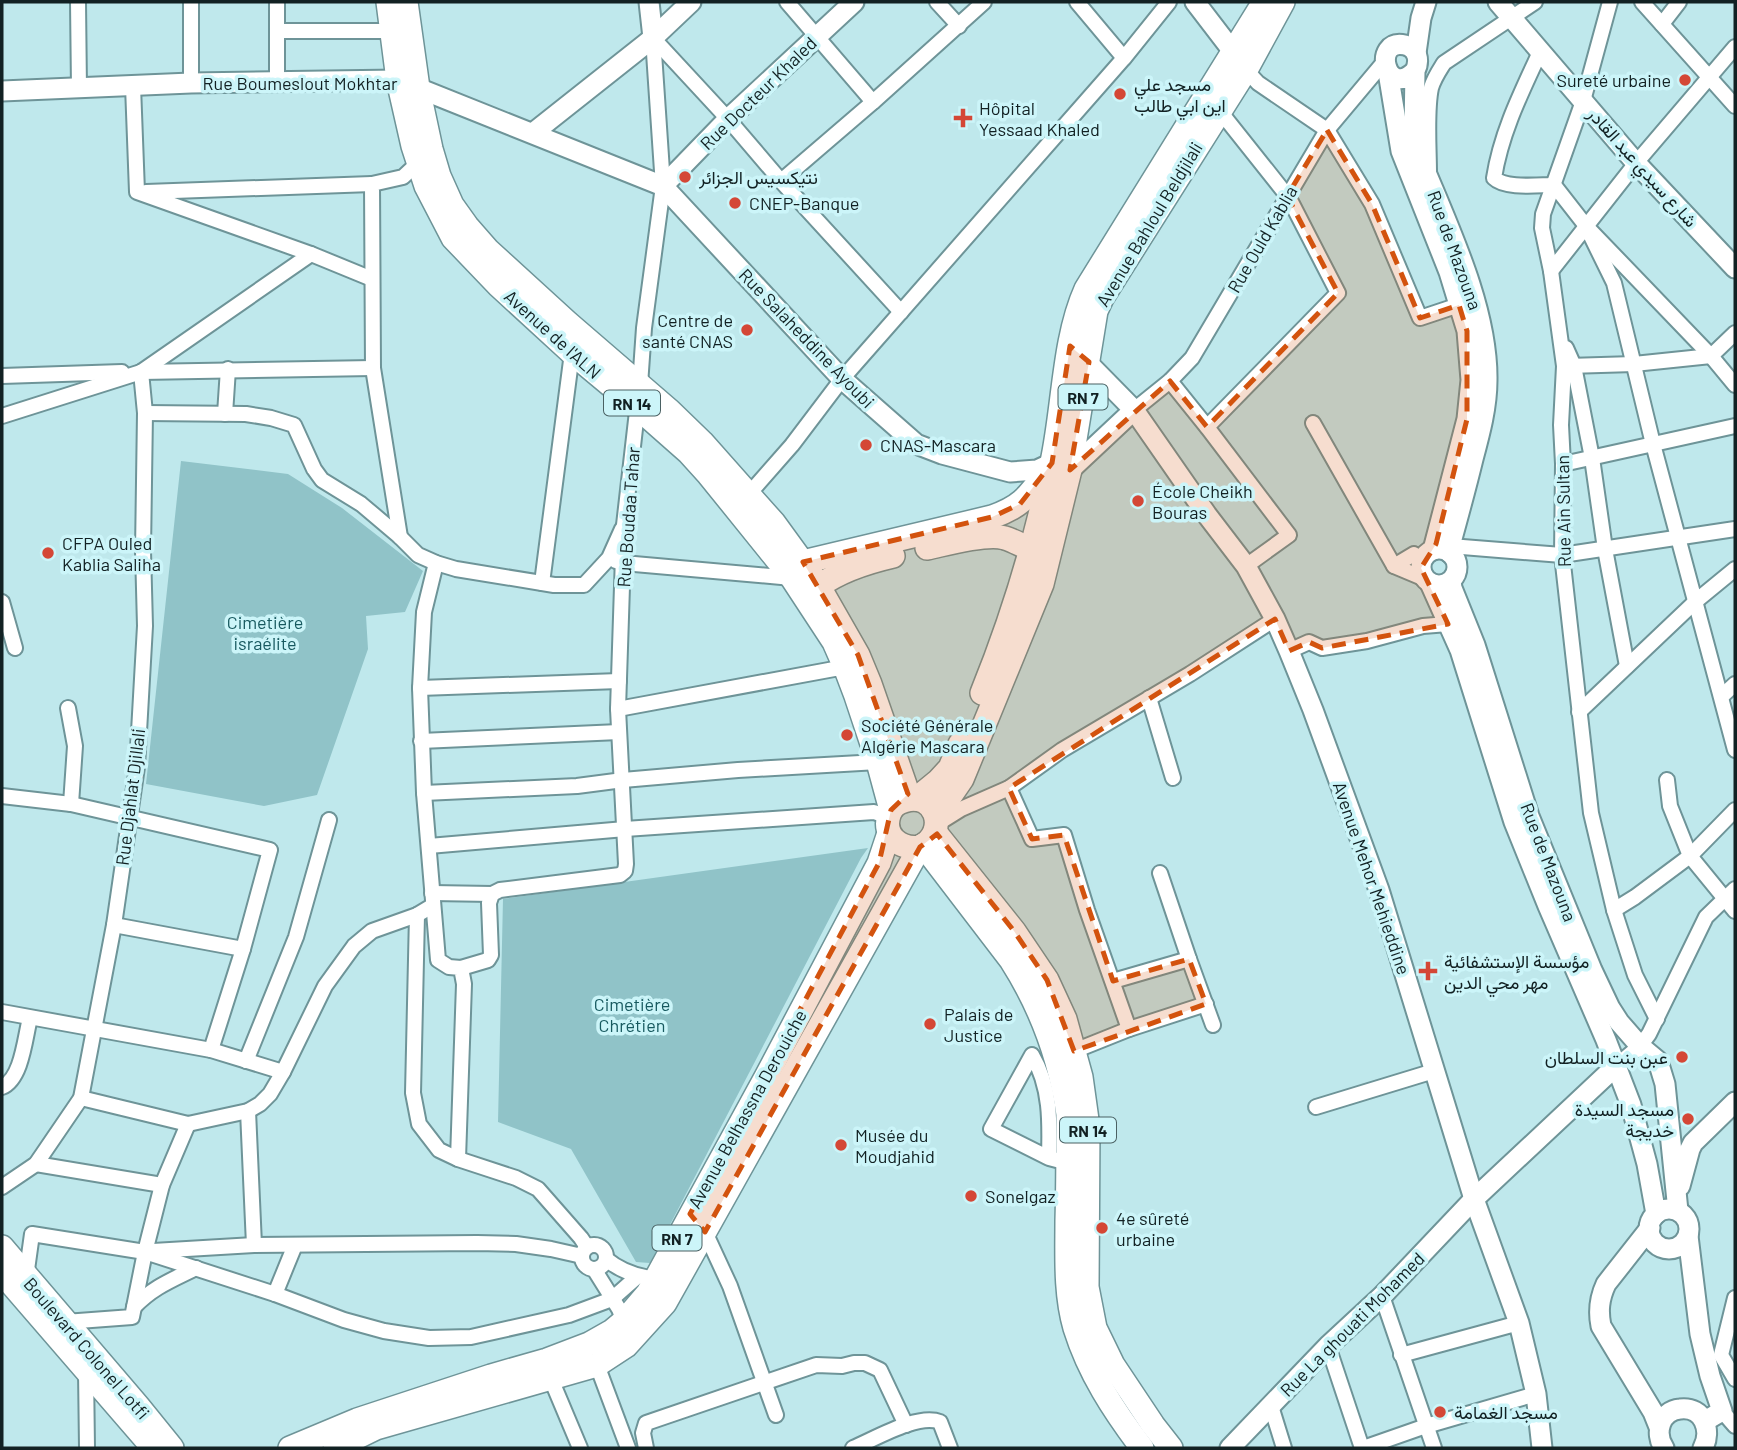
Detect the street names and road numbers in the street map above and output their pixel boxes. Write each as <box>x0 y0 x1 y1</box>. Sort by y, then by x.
street label: Rue Docteur Khaled <box>695 32 821 154</box>
street label: Rue Boumeslout Mokhtar <box>203 72 398 94</box>
street label: شارع سيدي عبد القادر <box>1579 102 1702 235</box>
street label: Avenue Bahloul Beldjilali <box>1091 138 1207 310</box>
street label: Rue Ould Kablia <box>1222 181 1302 297</box>
street label: Rue de Mazouna <box>1423 187 1487 313</box>
street label: Rue Salaheddine Ayoubi <box>735 264 879 412</box>
street label: Avenue de l'ALN <box>500 285 606 383</box>
road number: RN 7 <box>1058 384 1108 410</box>
road number: RN 14 <box>604 390 660 416</box>
street label: Rue Boudaa Tahar <box>612 445 644 588</box>
street label: Rue Ain Sultan <box>1551 455 1575 567</box>
street label: Rue Djahlat Djillali <box>111 727 149 867</box>
street label: Avenue Mehor Mehieddine <box>1329 779 1415 977</box>
street label: Rue de Mazouna <box>1516 800 1582 924</box>
street label: Avenue Belhassna Derouiche <box>683 1006 811 1212</box>
road number: RN 14 <box>1060 1118 1116 1142</box>
road number: RN 7 <box>652 1226 702 1250</box>
street label: Rue La ghouati Mohamed <box>1275 1247 1429 1401</box>
street label: Boulevard Colonel Lotfi <box>19 1273 155 1423</box>

